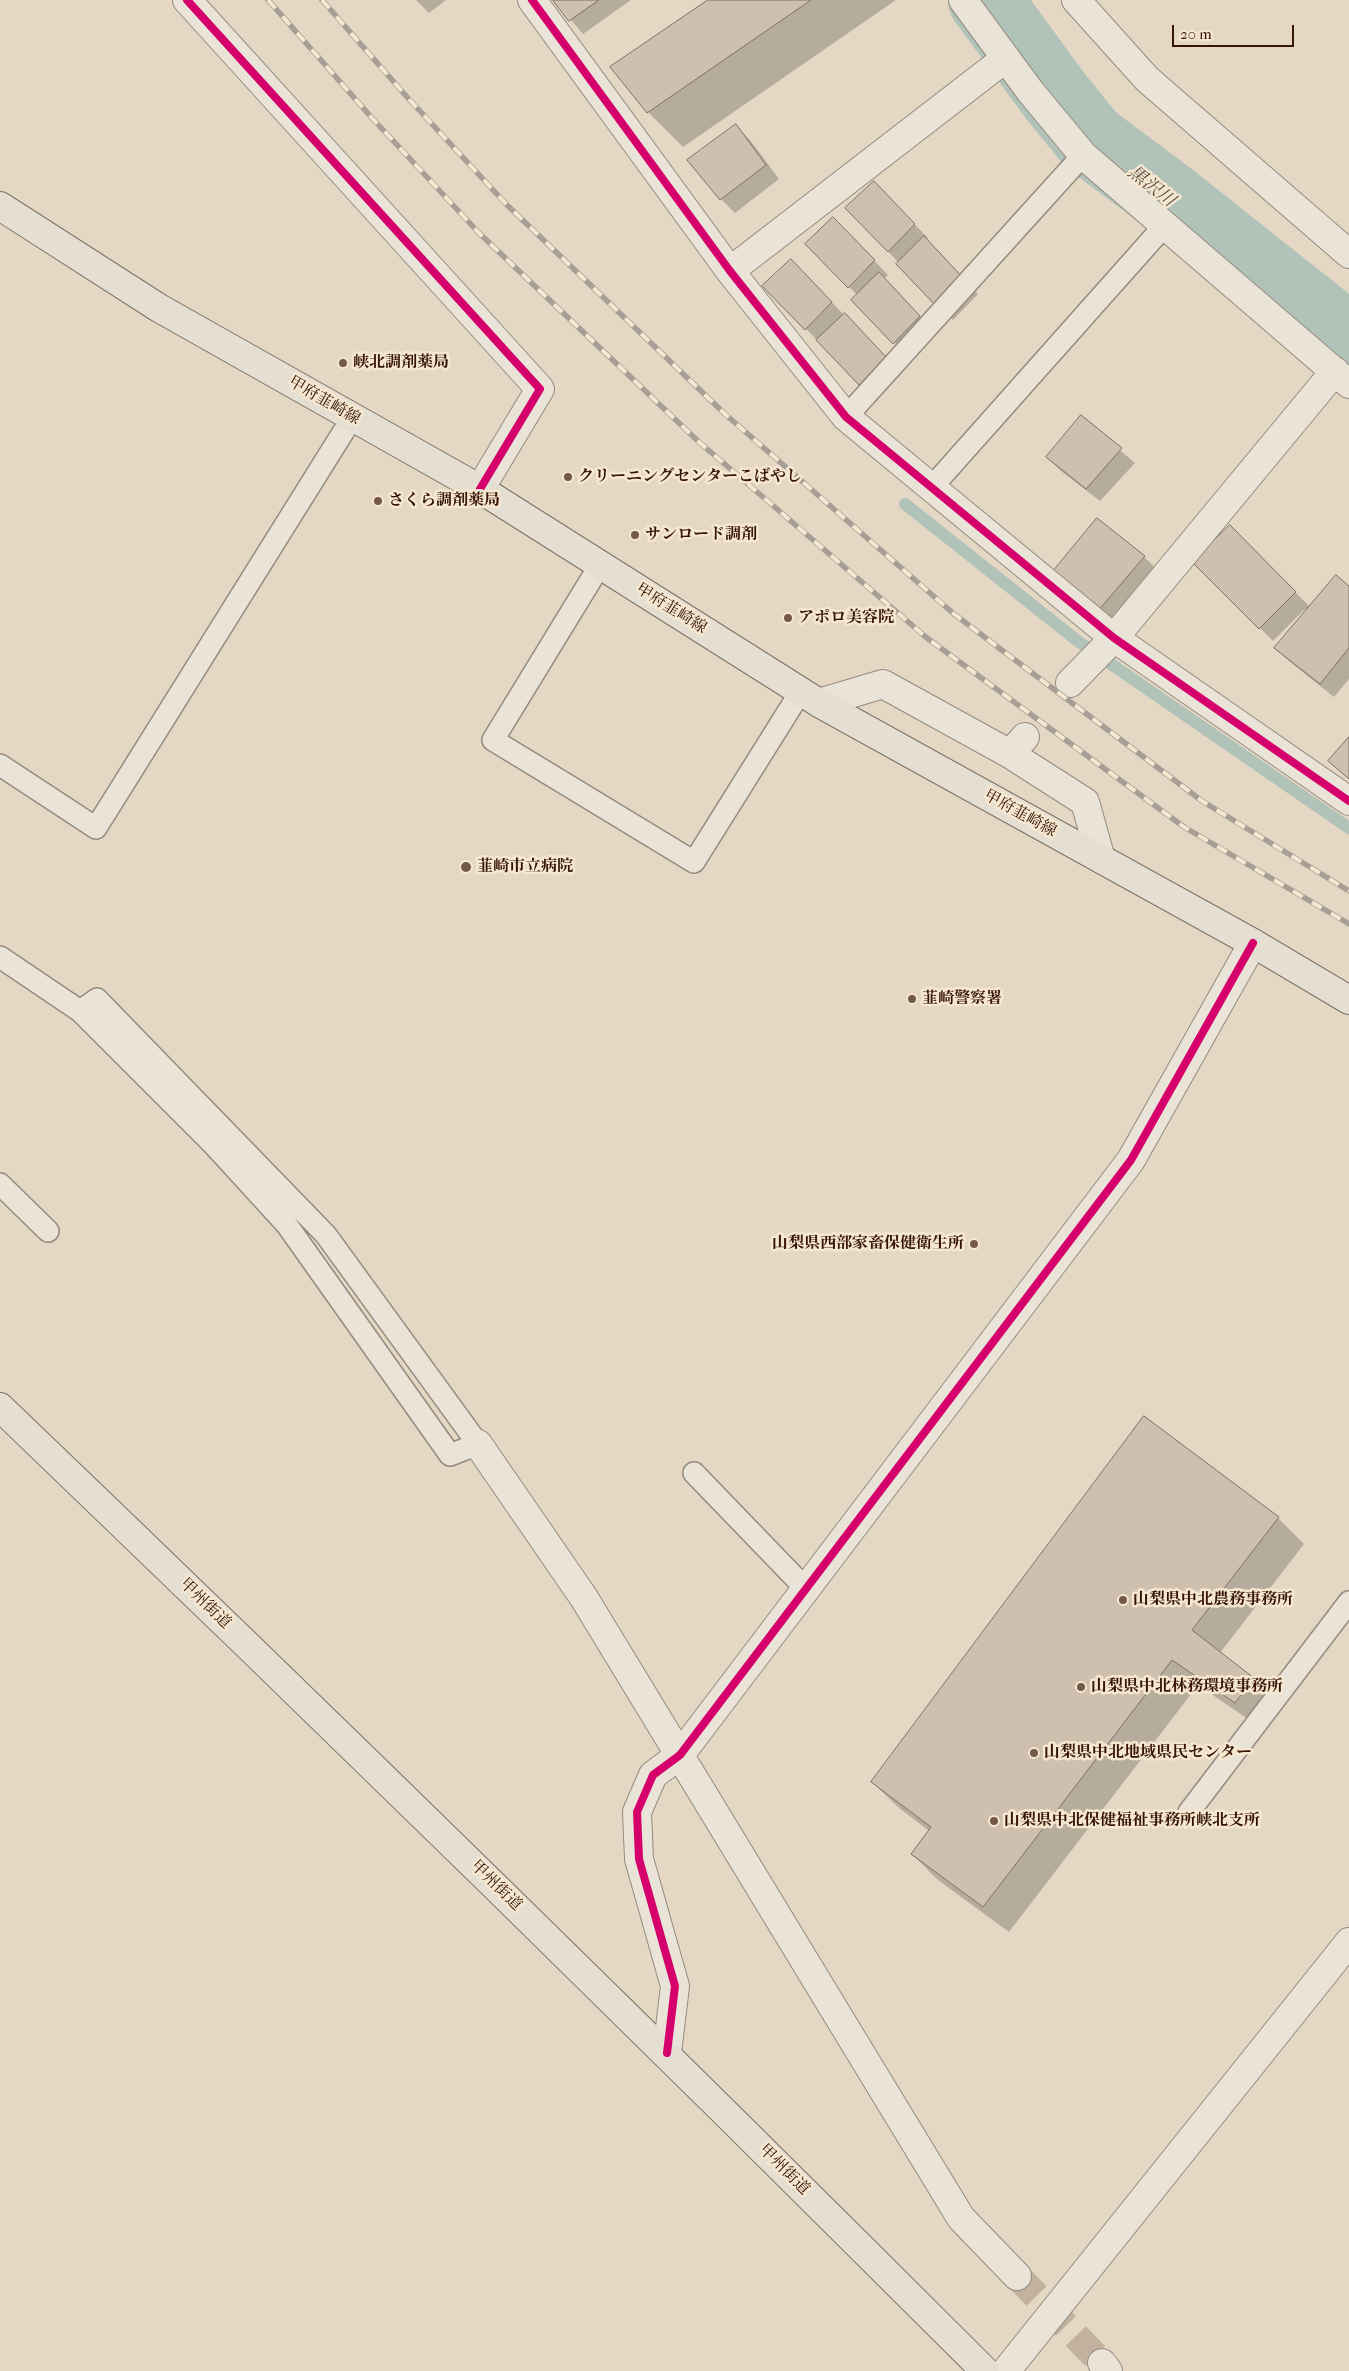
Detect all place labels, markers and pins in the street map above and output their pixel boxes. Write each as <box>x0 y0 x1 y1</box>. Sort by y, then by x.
place label: 峡北調剤薬局 <box>353 353 449 373</box>
marker: 峡北調剤薬局 <box>337 357 349 369</box>
place label: クリーニングセンターこばやし <box>578 467 802 487</box>
marker: クリーニングセンターこばやし <box>562 471 574 483</box>
place label: さくら調剤薬局 <box>388 491 500 511</box>
marker: さくら調剤薬局 <box>372 495 384 507</box>
place label: サンロード調剤 <box>645 525 757 545</box>
marker: サンロード調剤 <box>629 529 641 541</box>
place label: アポロ美容院 <box>798 608 894 628</box>
marker: アポロ美容院 <box>782 612 794 624</box>
place label: 韮崎市立病院 <box>477 857 573 877</box>
marker: 韮崎市立病院 <box>459 860 473 874</box>
place label: 韮崎警察署 <box>922 989 1002 1009</box>
marker: 韮崎警察署 <box>906 993 918 1005</box>
place label: 山梨県西部家畜保健衛生所 <box>772 1234 964 1254</box>
marker: 山梨県西部家畜保健衛生所 <box>968 1238 980 1250</box>
place label: 山梨県中北農務事務所 <box>1133 1590 1293 1610</box>
marker: 山梨県中北農務事務所 <box>1117 1594 1129 1606</box>
place label: 山梨県中北林務環境事務所 <box>1091 1677 1283 1697</box>
marker: 山梨県中北林務環境事務所 <box>1075 1681 1087 1693</box>
place label: 山梨県中北地域県民センター <box>1044 1743 1252 1763</box>
marker: 山梨県中北地域県民センター <box>1028 1747 1040 1759</box>
place label: 山梨県中北保健福祉事務所峡北支所 <box>1004 1811 1260 1831</box>
marker: 山梨県中北保健福祉事務所峡北支所 <box>988 1815 1000 1827</box>

